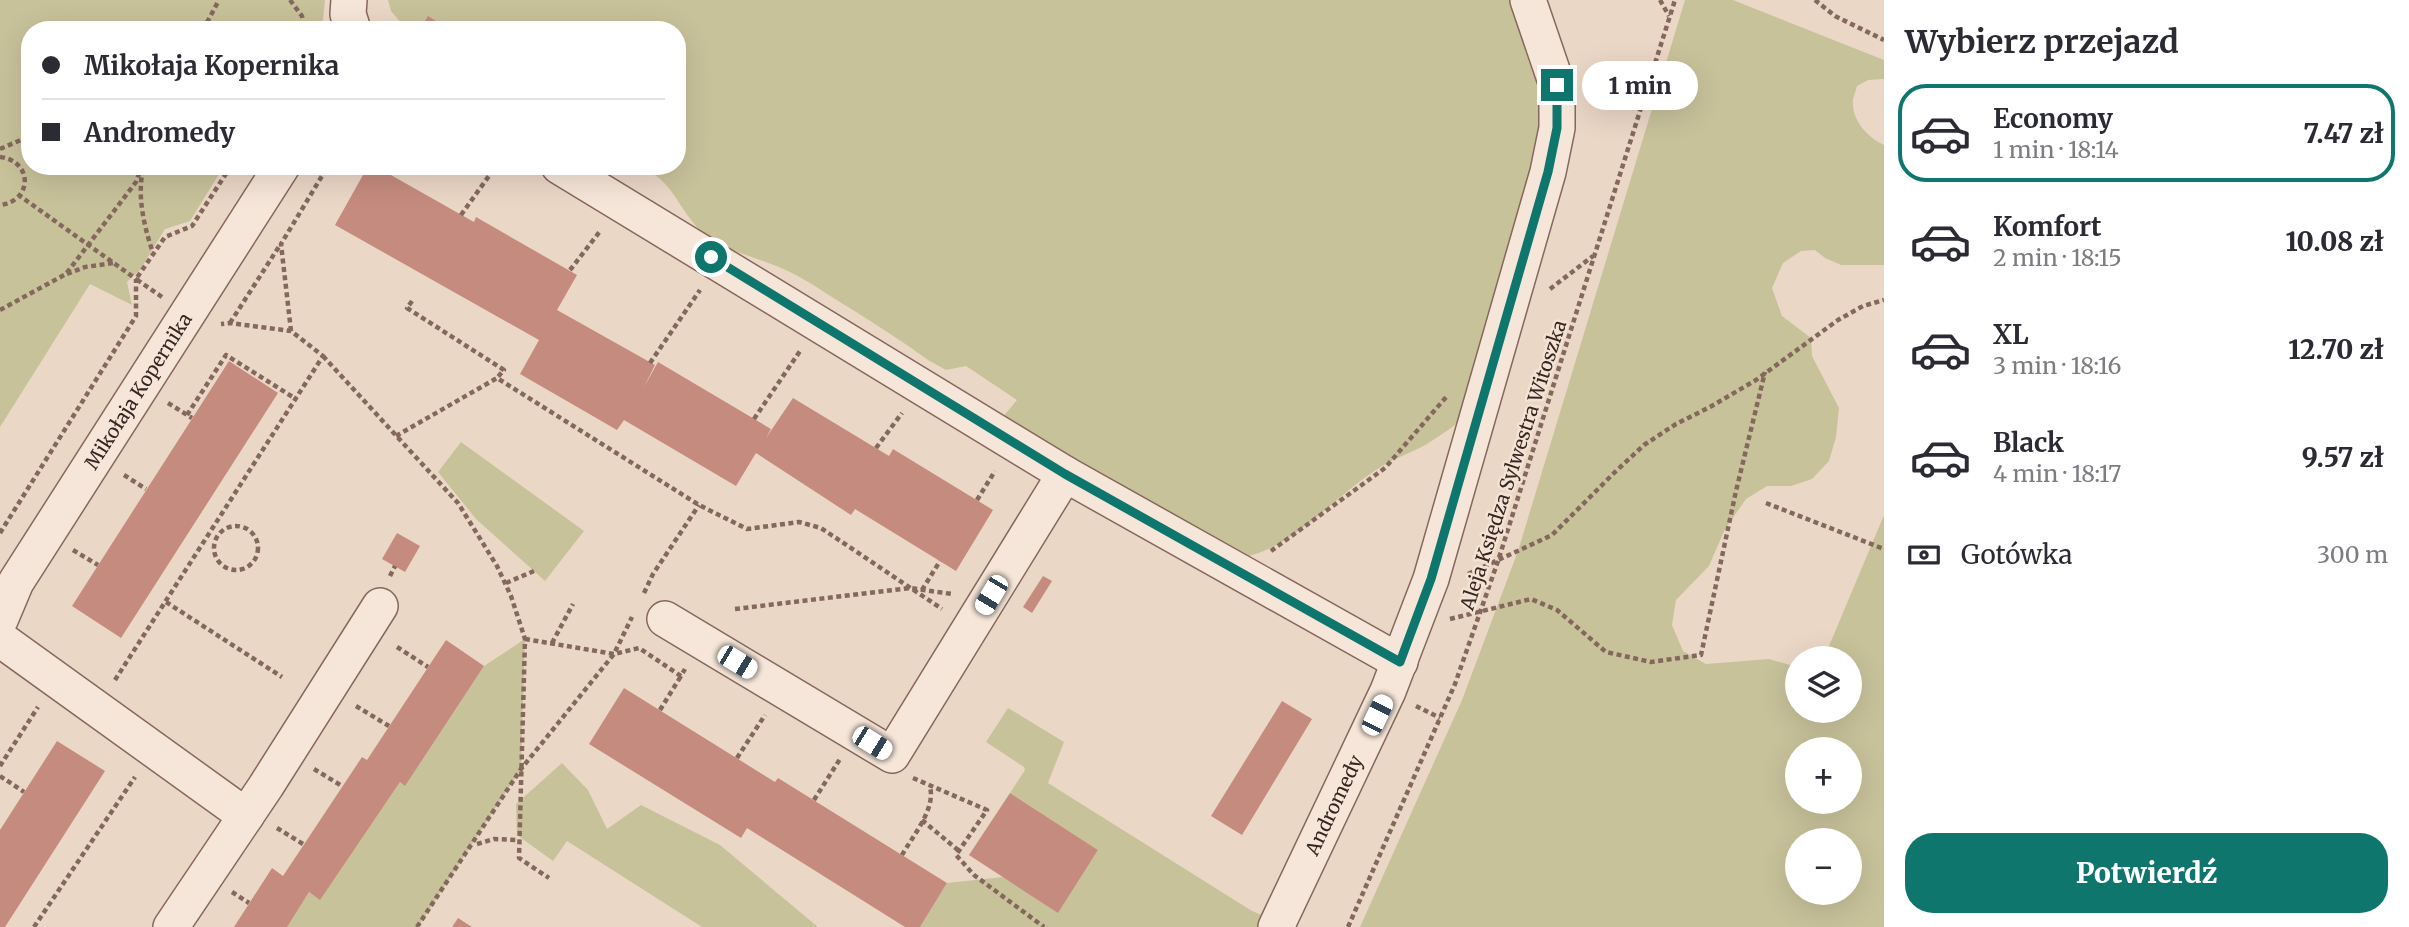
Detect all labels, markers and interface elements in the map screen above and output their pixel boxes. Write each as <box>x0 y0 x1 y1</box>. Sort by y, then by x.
text: Wybierz przejazd <box>1905 22 2179 62</box>
text: Mikołaja Kopernika <box>84 49 339 82</box>
callout: 1 min <box>1582 60 1697 110</box>
route end <box>1541 69 1573 101</box>
text: 1 min <box>1608 71 1672 100</box>
icon: car <box>1909 102 1972 165</box>
text: Economy <box>1993 102 2113 135</box>
text: Andromedy <box>84 116 235 149</box>
text: 7.47 zł <box>2303 117 2384 150</box>
text: 1 min · 18:14 <box>1993 135 2119 164</box>
icon: car <box>1909 210 1972 273</box>
text: Komfort <box>1993 210 2102 243</box>
text: 10.08 zł <box>2285 225 2384 258</box>
route start <box>695 241 727 273</box>
text: 2 min · 18:15 <box>1993 243 2122 272</box>
street label: Mikołaja Kopernika <box>79 308 197 474</box>
street label: Aleja Księdza Sylwestra Witoszka <box>1454 317 1571 614</box>
icon: car <box>1909 318 1972 381</box>
text: XL <box>1993 318 2029 351</box>
text: 12.70 zł <box>2288 333 2384 366</box>
text: 3 min · 18:16 <box>1993 351 2121 380</box>
icon: car <box>1909 426 1972 489</box>
text: Black <box>1993 426 2064 459</box>
text: 9.57 zł <box>2302 441 2384 474</box>
text: 4 min · 18:17 <box>1993 459 2121 488</box>
icon: cash <box>1905 536 1943 574</box>
text: Gotówka <box>1961 538 2073 571</box>
text: 300 m <box>2317 540 2388 569</box>
car <box>972 572 1011 618</box>
car <box>714 642 761 682</box>
map controls <box>1785 646 1862 905</box>
button: layers <box>1785 646 1862 723</box>
car <box>1359 692 1396 738</box>
car <box>849 723 896 763</box>
button: + <box>1785 737 1862 814</box>
street label: Andromedy <box>1299 751 1368 860</box>
button: − <box>1785 828 1862 905</box>
button: Potwierdź <box>1905 833 2388 913</box>

